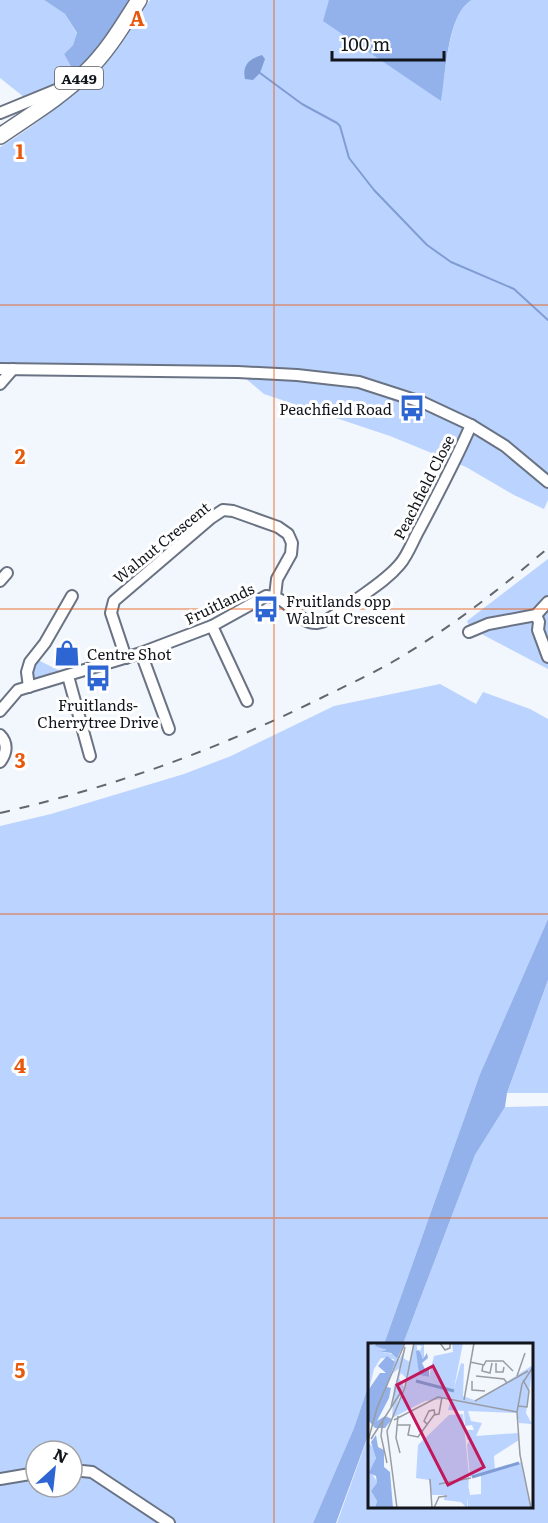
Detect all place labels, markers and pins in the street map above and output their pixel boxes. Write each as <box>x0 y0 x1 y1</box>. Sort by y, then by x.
bus stop icon: Peachfield Road <box>397 393 427 423</box>
place label: Peachfield Road <box>279 397 392 420</box>
place label: Fruitlands opp Walnut Crescent <box>286 589 405 629</box>
bus stop icon: Fruitlands opp Walnut Crescent <box>251 594 281 624</box>
shop icon: Centre Shot <box>52 638 82 668</box>
place label: Centre Shot <box>87 642 172 665</box>
bus stop icon: Fruitlands- Cherrytree Drive <box>83 663 113 693</box>
place label: Fruitlands- Cherrytree Drive <box>37 693 159 733</box>

